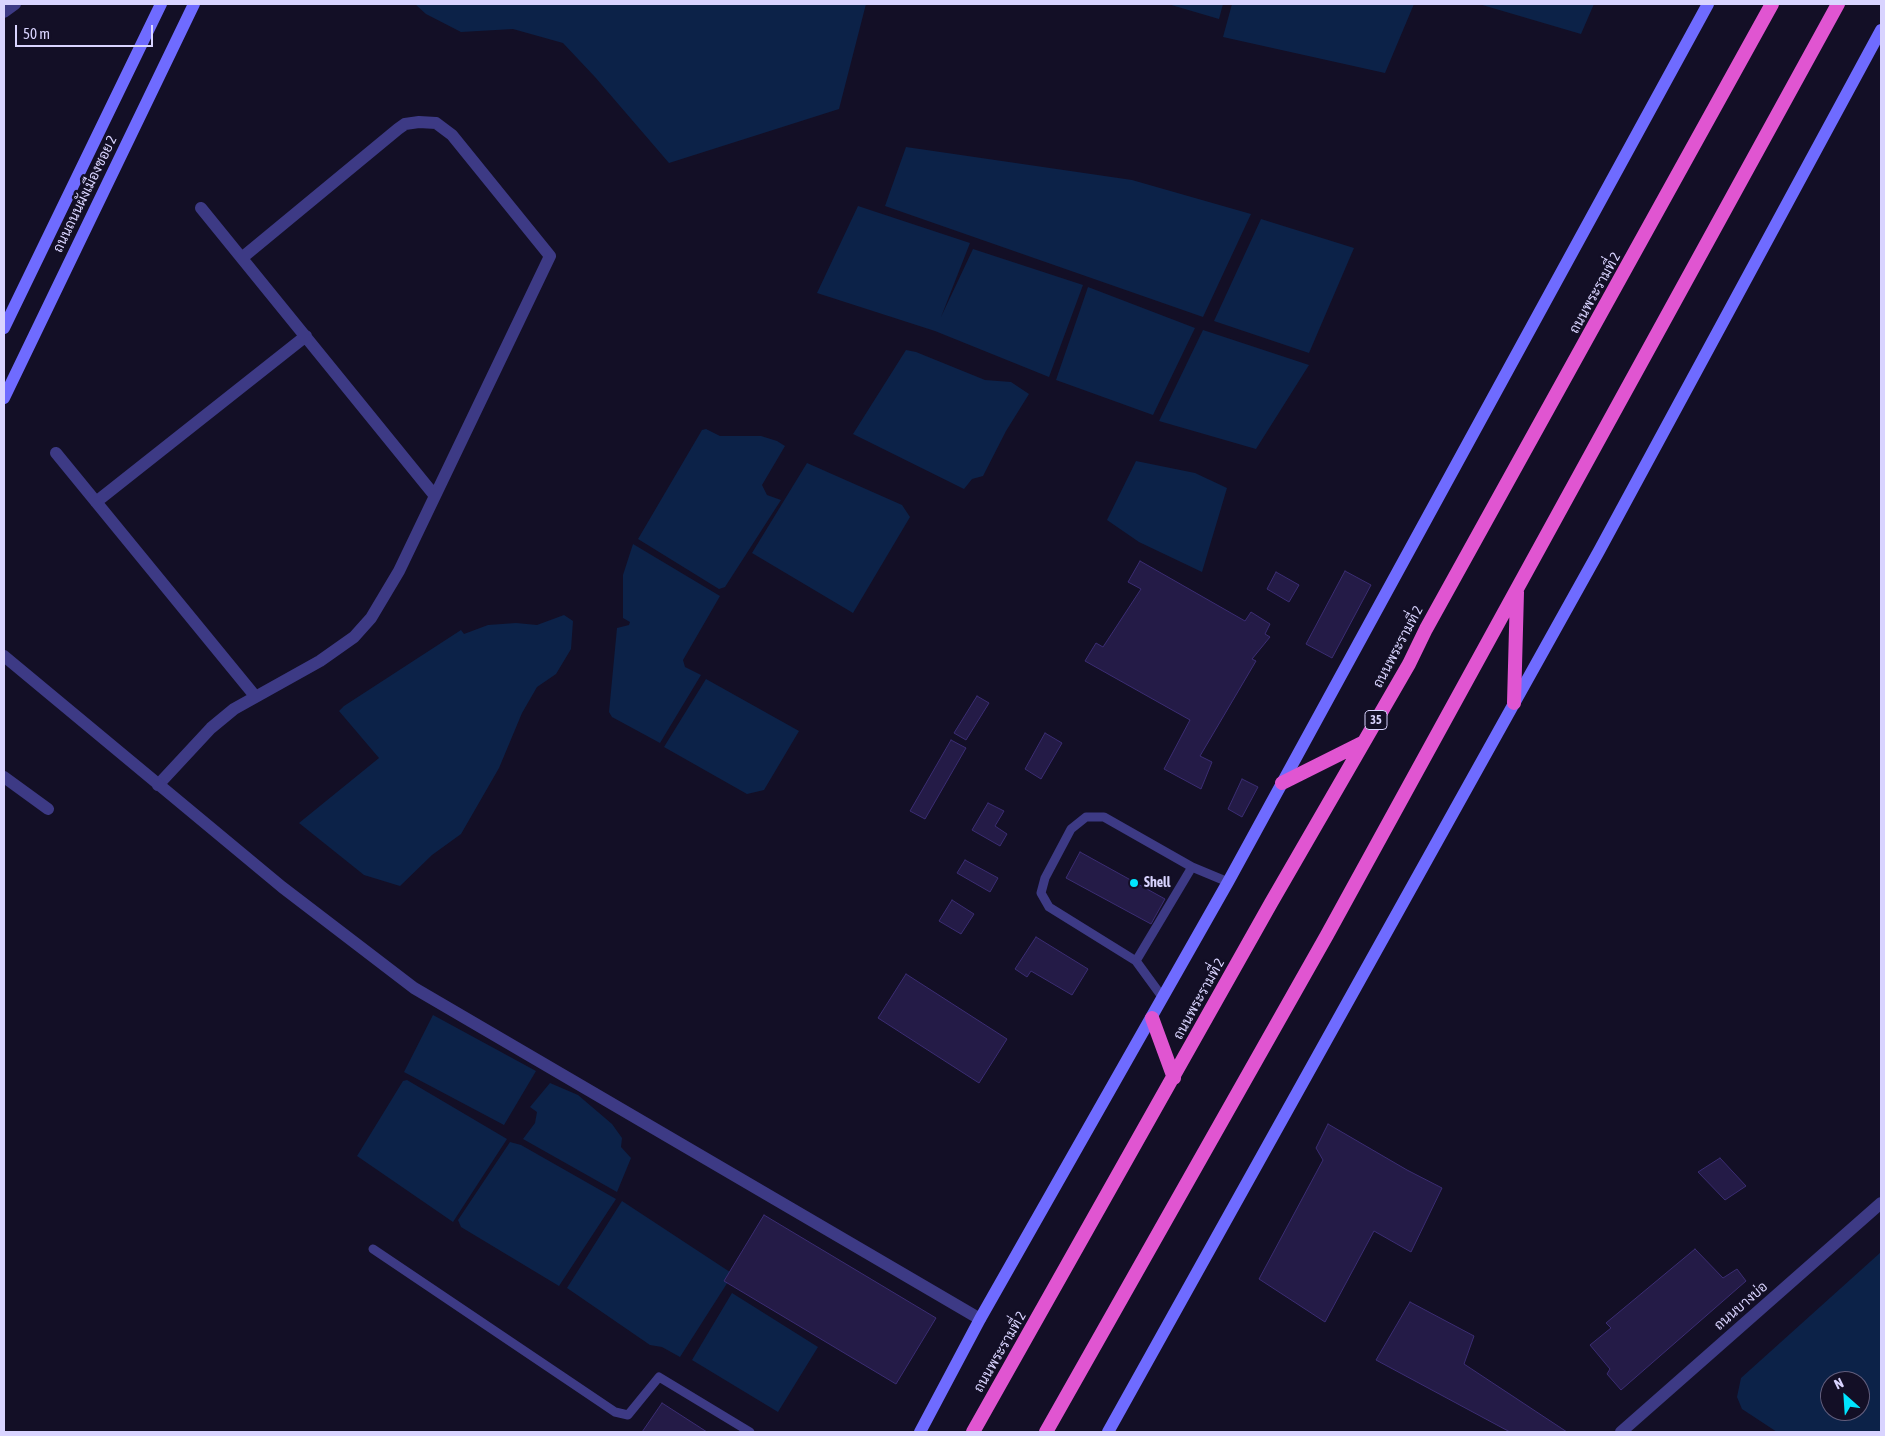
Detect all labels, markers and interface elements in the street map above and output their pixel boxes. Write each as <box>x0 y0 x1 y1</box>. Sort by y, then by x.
scale bar <box>18 15 155 47</box>
text: 50 m <box>23 25 50 42</box>
street label: ถนนถนนผังเมืองซอย 2 <box>49 133 121 255</box>
street label: ถนนพระรามที่ 2 <box>1566 249 1624 337</box>
street label: ถนนพระรามที่ 2 <box>1369 603 1427 691</box>
road number: 35 <box>1365 710 1387 730</box>
place label: Shell <box>1144 875 1170 891</box>
marker: Shell <box>1128 877 1140 889</box>
street label: ถนนพระรามที่ 2 <box>1170 955 1228 1043</box>
street label: ถนนบางบ่อ <box>1711 1278 1771 1334</box>
street label: ถนนพระรามที่ 2 <box>970 1309 1030 1395</box>
north arrow <box>1820 1371 1870 1421</box>
text: N <box>1832 1374 1846 1392</box>

